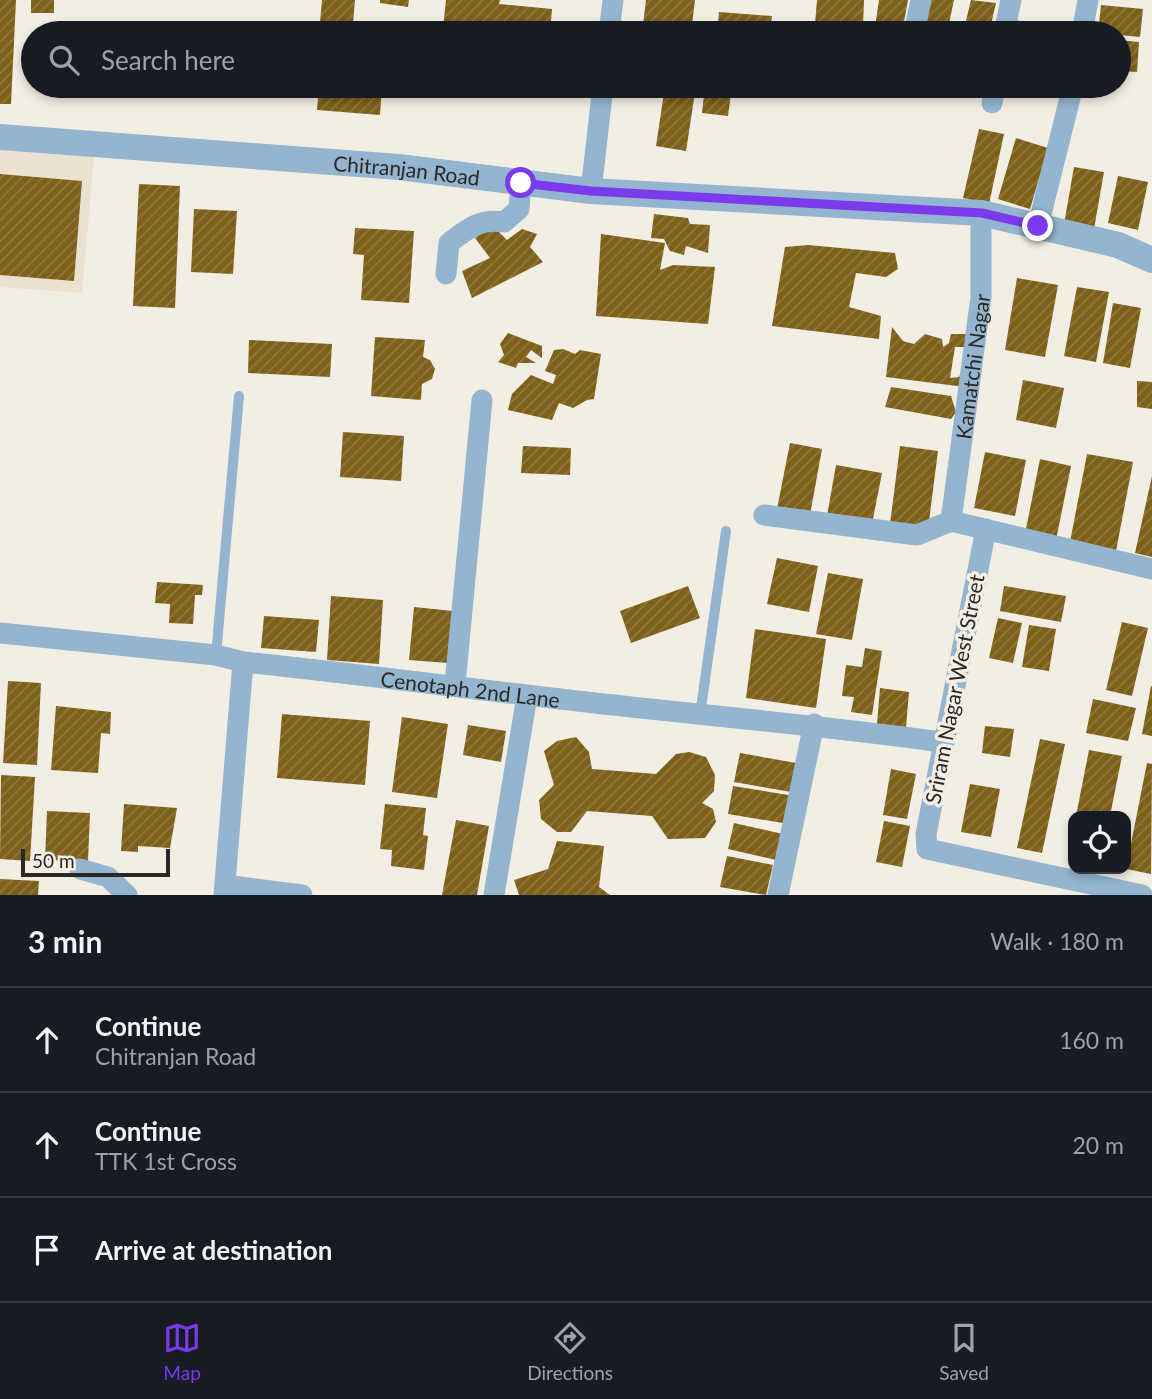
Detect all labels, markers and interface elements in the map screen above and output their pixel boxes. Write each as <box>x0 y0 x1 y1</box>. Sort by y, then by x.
search box <box>21 21 1131 98</box>
icon: search <box>45 41 83 79</box>
text: Search here <box>101 44 235 76</box>
street label: Chitranjan Road <box>333 150 481 190</box>
route start <box>505 167 536 198</box>
route end <box>1022 210 1053 241</box>
street label: Kamatchi Nagar <box>950 292 994 441</box>
street label: Sriram Nagar West Street <box>919 572 989 806</box>
street label: Cenotaph 2nd Lane <box>379 665 561 711</box>
map controls <box>1068 811 1131 874</box>
button: locate <box>1068 811 1131 874</box>
scale bar <box>21 846 170 878</box>
text: 50 m <box>32 849 75 872</box>
text: 3 min <box>28 923 102 959</box>
text: Walk · 180 m <box>990 927 1124 955</box>
text: Continue <box>95 1010 201 1042</box>
icon: ahead <box>28 1021 66 1059</box>
text: 160 m <box>1059 1026 1124 1054</box>
text: Chitranjan Road <box>95 1042 256 1070</box>
text: Continue <box>95 1115 201 1147</box>
icon: ahead <box>28 1126 66 1164</box>
text: 20 m <box>1073 1131 1124 1159</box>
text: TTK 1st Cross <box>95 1147 237 1175</box>
icon: arrive <box>28 1231 66 1269</box>
text: Arrive at destination <box>95 1234 332 1266</box>
tab: Map <box>163 1319 201 1384</box>
tab: Directions <box>527 1319 613 1384</box>
tab: Saved <box>939 1319 989 1384</box>

